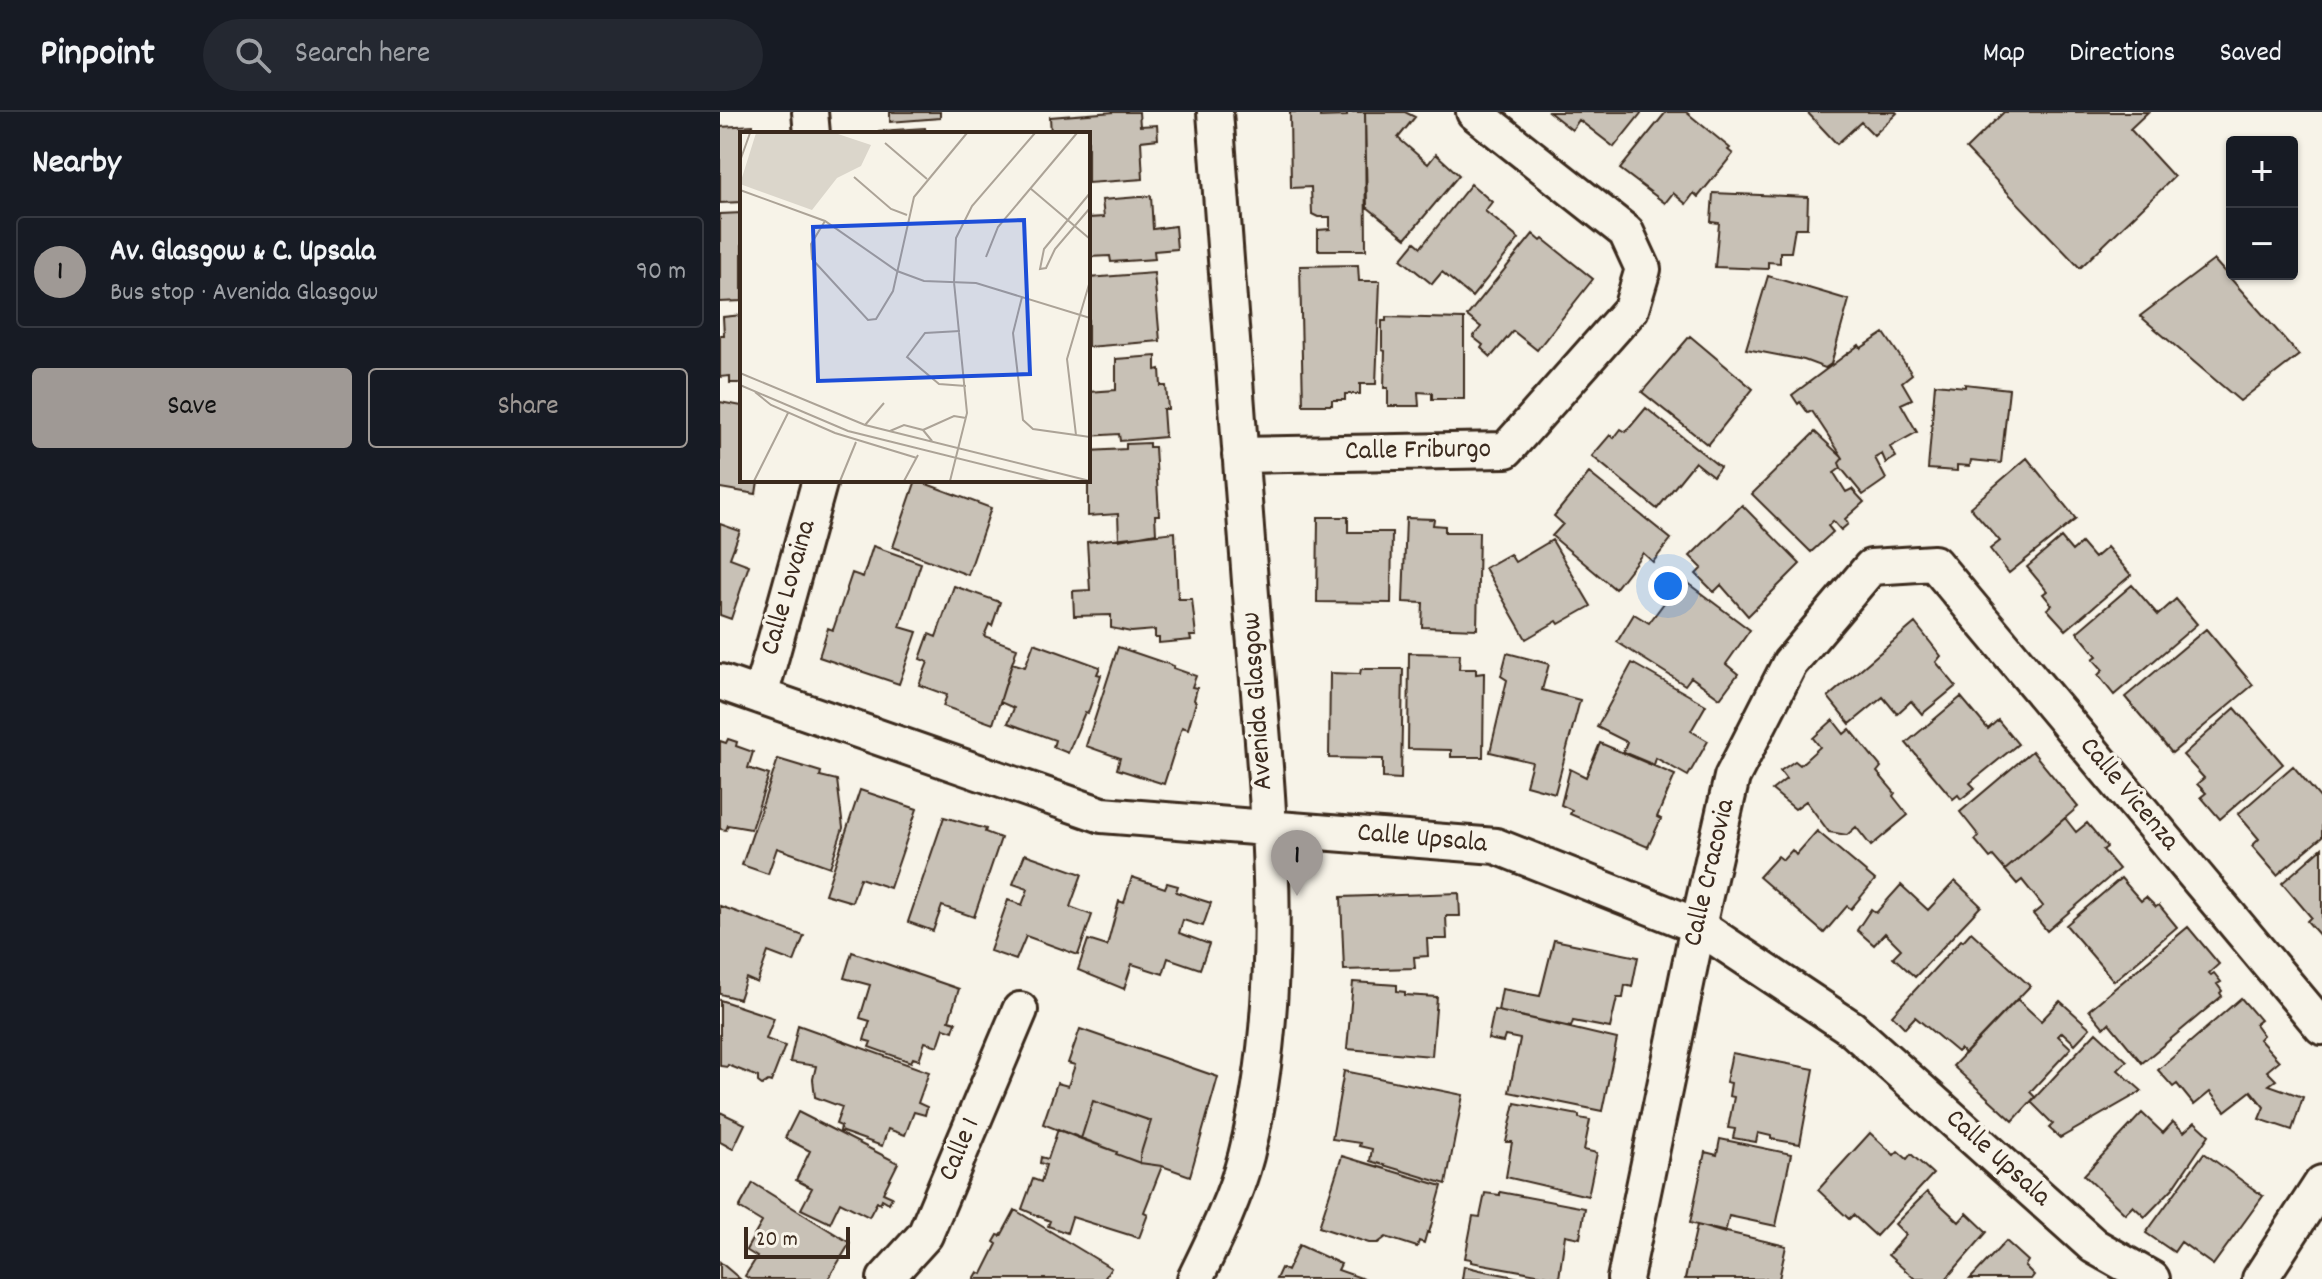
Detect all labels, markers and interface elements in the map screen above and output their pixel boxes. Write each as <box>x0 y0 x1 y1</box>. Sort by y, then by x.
search box <box>203 19 763 91</box>
text: Pinpoint <box>40 28 155 83</box>
icon: search <box>231 33 275 77</box>
text: Search here <box>295 34 430 77</box>
text: Map <box>1983 35 2025 75</box>
text: Directions <box>2069 35 2175 75</box>
text: Saved <box>2219 35 2282 75</box>
inset map <box>740 132 1090 482</box>
map controls <box>2226 136 2298 280</box>
button: + <box>2226 136 2298 208</box>
text: Nearby <box>32 140 121 189</box>
button: − <box>2226 208 2298 280</box>
text: Av. Glasgow & C. Upsala <box>110 232 375 275</box>
text: 1 <box>57 254 63 291</box>
text: 90 m <box>636 254 686 291</box>
text: Bus stop · Avenida Glasgow <box>110 275 378 312</box>
button: Save <box>32 368 352 448</box>
button: Share <box>368 368 688 448</box>
street label: Calle Friburgo <box>1344 431 1492 473</box>
street label: Calle Lovaina <box>752 515 829 660</box>
your location <box>1648 566 1688 606</box>
street label: Avenida Glasgow <box>1233 611 1285 791</box>
street label: Calle Vicenza <box>2068 729 2188 861</box>
street label: Calle Cracovia <box>1675 795 1748 951</box>
street label: Calle Upsala <box>1355 814 1489 866</box>
pin: 1 <box>1271 830 1323 896</box>
street label: Calle Upsala <box>1935 1101 2059 1218</box>
street label: Calle 1 <box>930 1112 992 1188</box>
scale bar <box>744 1223 850 1259</box>
text: 20 m <box>756 1225 798 1256</box>

